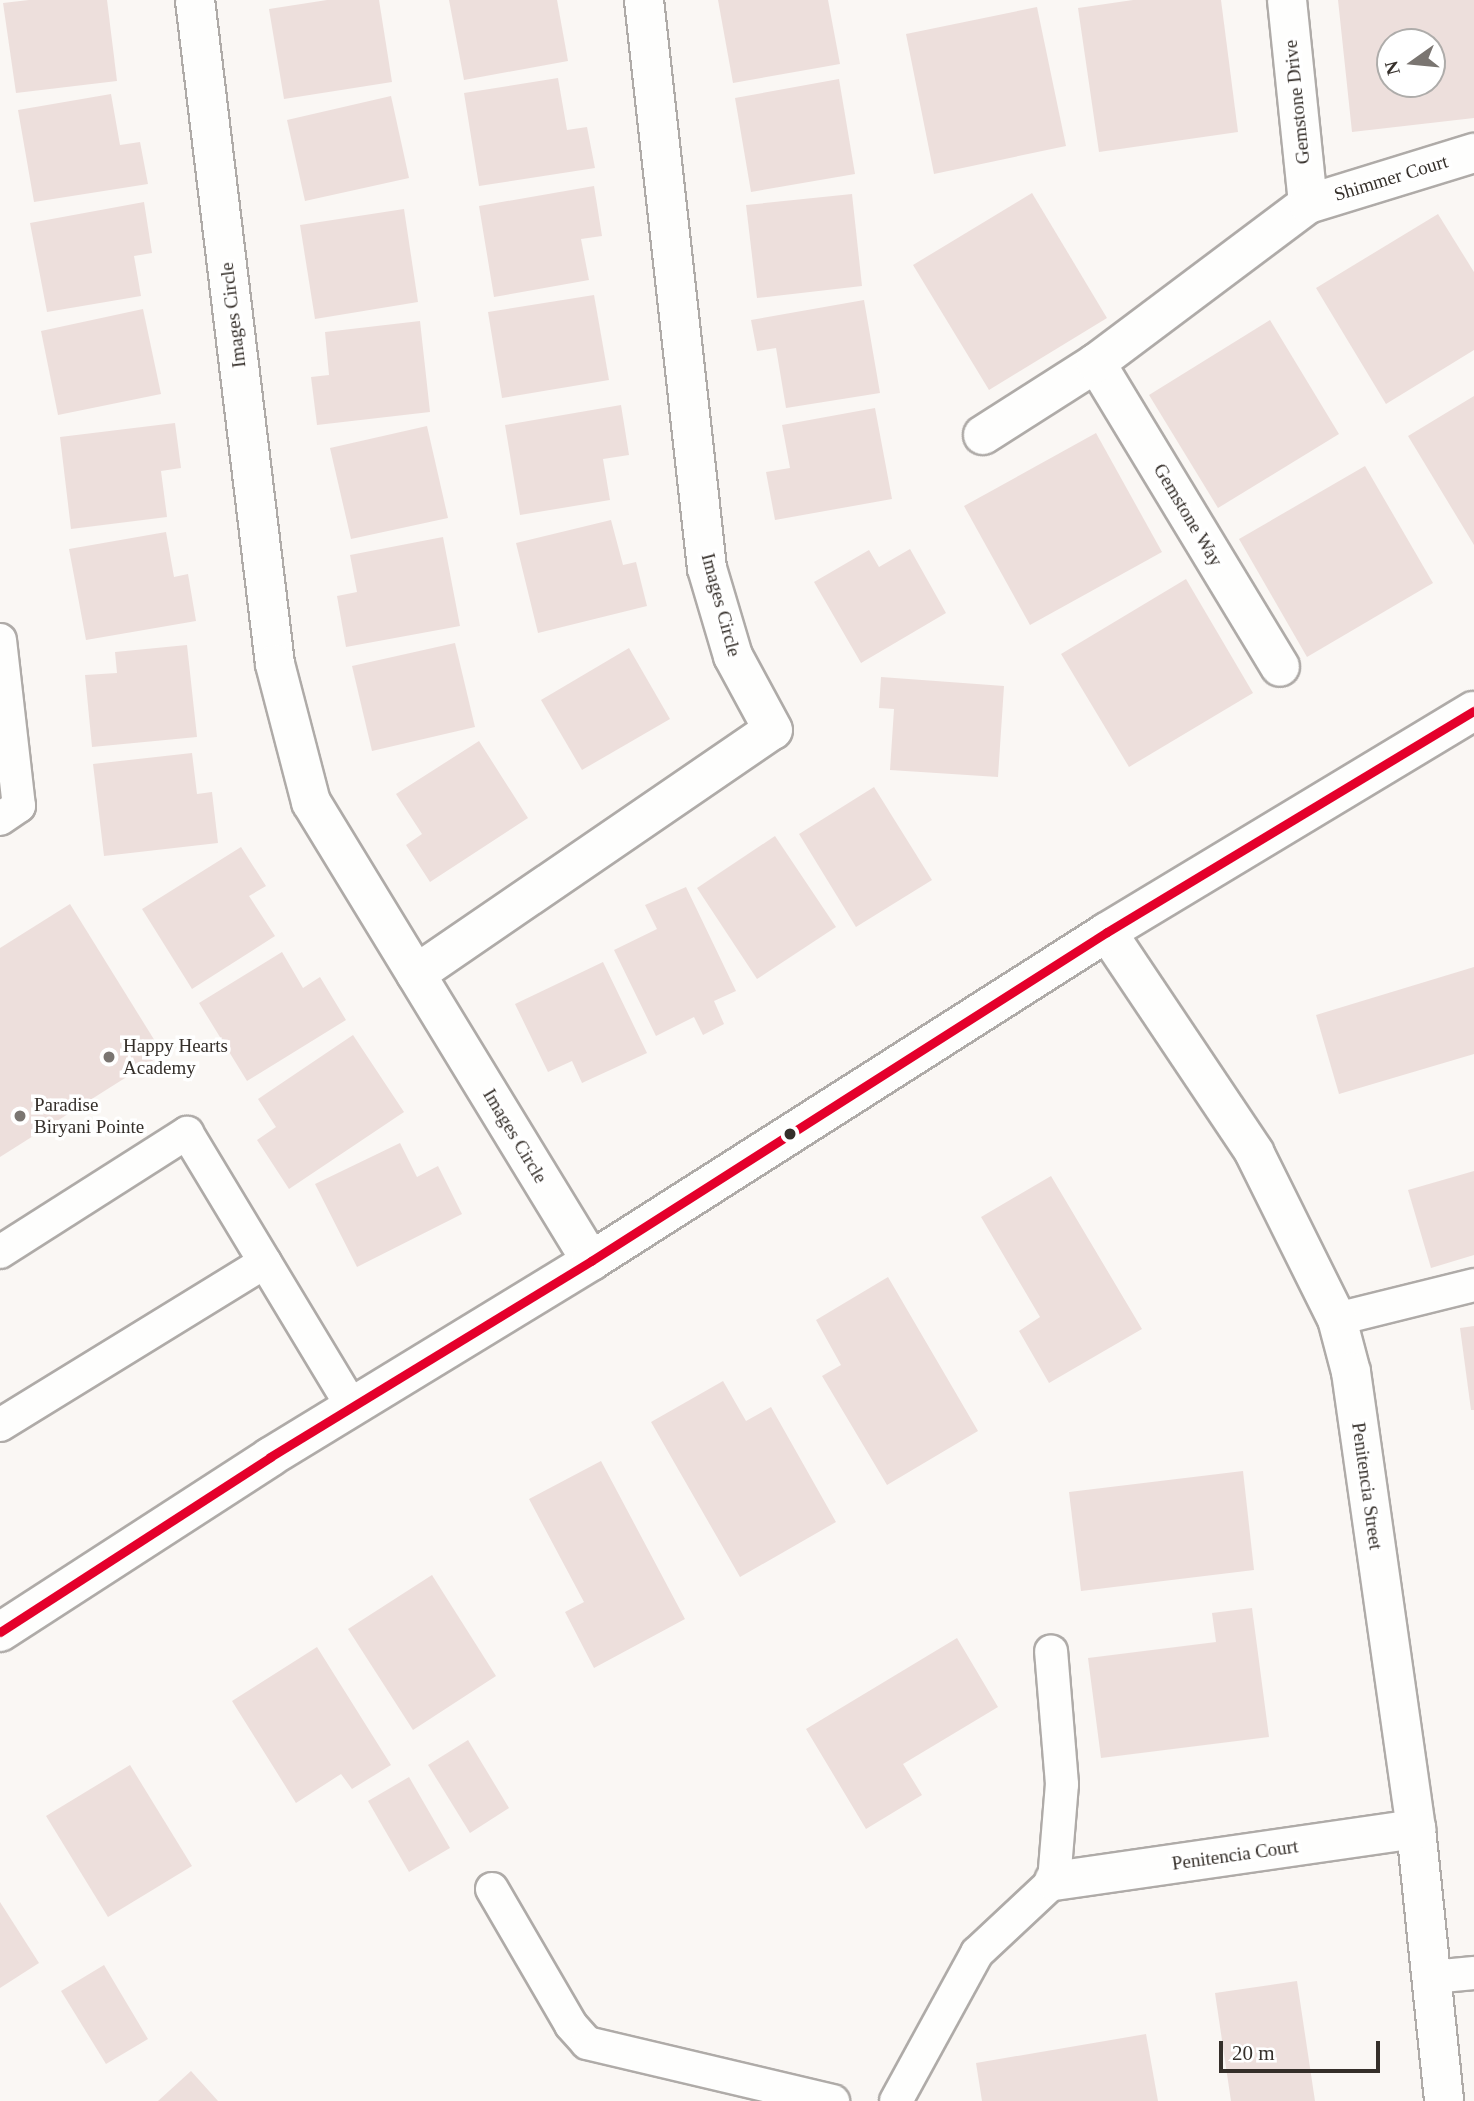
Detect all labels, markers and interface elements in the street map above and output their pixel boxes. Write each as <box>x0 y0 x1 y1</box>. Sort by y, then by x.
north arrow <box>1376 28 1446 98</box>
street label: Gemstone Drive <box>1279 39 1315 165</box>
text: N <box>1380 59 1404 77</box>
street label: Shimmer Court <box>1331 150 1451 206</box>
street label: Images Circle <box>215 261 251 369</box>
street label: Gemstone Way <box>1148 459 1228 571</box>
street label: Images Circle <box>696 551 746 659</box>
place label: Happy Hearts Academy <box>123 1035 228 1079</box>
marker: Happy Hearts Academy <box>101 1049 117 1065</box>
street label: Images Circle <box>478 1085 552 1187</box>
place label: Paradise Biryani Pointe <box>34 1094 144 1138</box>
marker: Paradise Biryani Pointe <box>12 1108 28 1124</box>
unlabelled marker <box>783 1127 797 1141</box>
street label: Penitencia Street <box>1347 1421 1387 1551</box>
street label: Penitencia Court <box>1170 1835 1300 1875</box>
scale bar <box>1222 2028 1383 2072</box>
text: 20 m <box>1232 2041 1275 2065</box>

